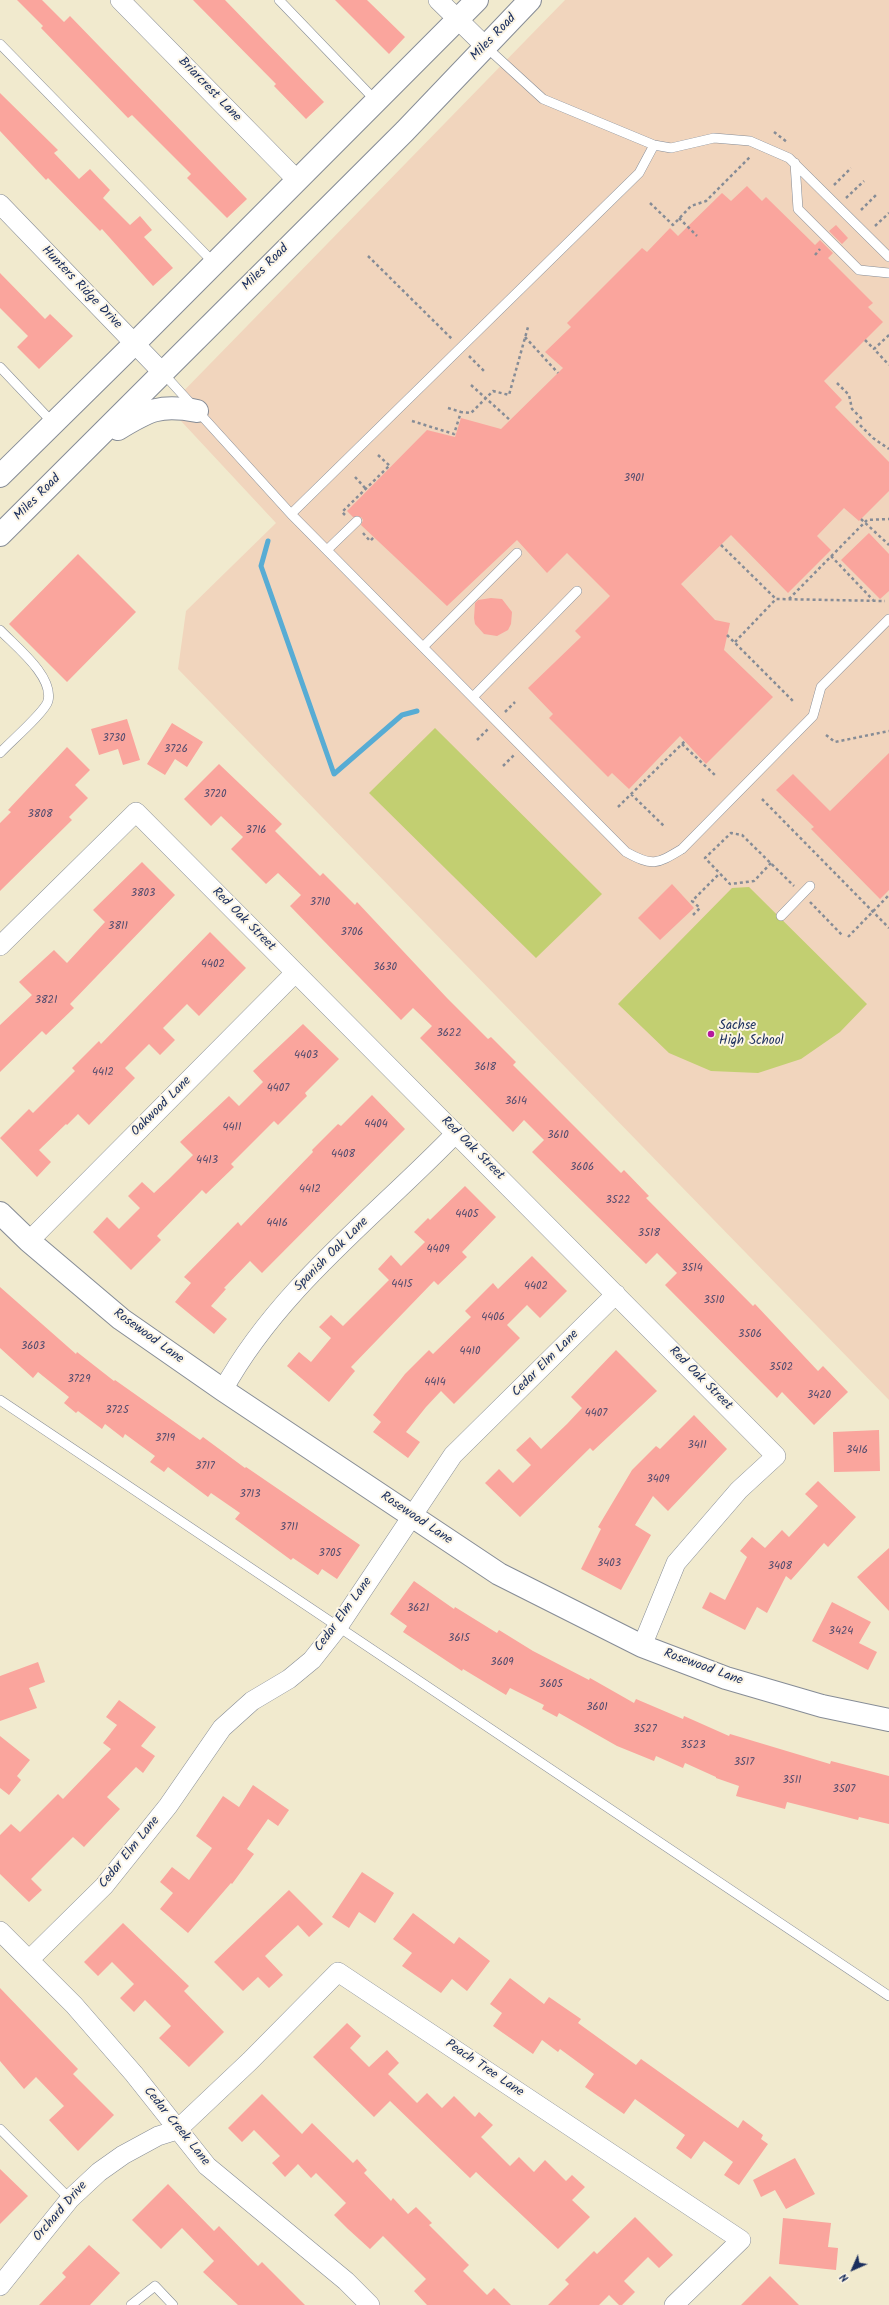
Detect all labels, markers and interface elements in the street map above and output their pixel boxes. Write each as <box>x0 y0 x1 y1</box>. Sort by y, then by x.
street label: Miles Road <box>468 11 520 65</box>
street label: Briarcrest Lane <box>174 54 244 126</box>
street label: Miles Road <box>240 242 292 294</box>
street label: Hunters Ridge Drive <box>37 243 125 333</box>
street label: Miles Road <box>12 472 64 524</box>
house number: 3901 <box>624 472 644 486</box>
house number: 3730 <box>102 732 126 746</box>
house number: 3726 <box>164 743 188 757</box>
house number: 3720 <box>203 788 227 802</box>
house number: 3808 <box>27 808 53 822</box>
house number: 3716 <box>246 824 266 838</box>
street label: Red Oak Street <box>208 885 278 955</box>
house number: 3803 <box>131 887 155 901</box>
house number: 3710 <box>310 896 330 910</box>
house number: 3811 <box>108 920 128 934</box>
house number: 3706 <box>341 926 363 940</box>
house number: 4402 <box>201 958 225 972</box>
house number: 3630 <box>373 961 397 975</box>
house number: 3821 <box>35 994 57 1008</box>
place label: Sachse High School <box>719 1019 784 1050</box>
house number: 3622 <box>436 1027 462 1041</box>
marker: Sachse High School <box>706 1029 716 1039</box>
house number: 4403 <box>294 1049 318 1063</box>
house number: 3618 <box>474 1061 496 1075</box>
house number: 4412 <box>92 1066 114 1080</box>
street label: Oakwood Lane <box>129 1074 195 1140</box>
house number: 4407 <box>267 1082 289 1096</box>
house number: 3614 <box>505 1095 527 1109</box>
street label: Red Oak Street <box>437 1114 507 1184</box>
house number: 4404 <box>364 1118 388 1132</box>
house number: 4411 <box>222 1121 242 1135</box>
house number: 3610 <box>547 1129 569 1143</box>
house number: 4408 <box>331 1148 355 1162</box>
house number: 4413 <box>196 1154 218 1168</box>
house number: 3606 <box>570 1161 594 1175</box>
house number: 4412 <box>299 1183 321 1197</box>
house number: 3522 <box>606 1194 630 1208</box>
house number: 4405 <box>455 1208 479 1222</box>
street label: Spanish Oak Lane <box>292 1215 372 1295</box>
house number: 4416 <box>266 1217 288 1231</box>
house number: 3518 <box>638 1227 660 1241</box>
house number: 4409 <box>427 1243 449 1257</box>
house number: 3514 <box>681 1262 703 1276</box>
house number: 4415 <box>391 1278 413 1292</box>
house number: 4402 <box>524 1280 548 1294</box>
house number: 3510 <box>703 1294 725 1308</box>
street label: Rosewood Lane <box>110 1306 186 1368</box>
house number: 4406 <box>481 1311 505 1325</box>
street label: Cedar Elm Lane <box>509 1327 583 1401</box>
house number: 3506 <box>738 1328 762 1342</box>
house number: 3603 <box>21 1340 45 1354</box>
street label: Red Oak Street <box>665 1344 735 1414</box>
house number: 4410 <box>459 1345 481 1359</box>
house number: 3502 <box>769 1361 793 1375</box>
house number: 3729 <box>67 1373 91 1387</box>
house number: 4414 <box>424 1376 446 1390</box>
house number: 3420 <box>807 1389 831 1403</box>
house number: 3725 <box>105 1404 129 1418</box>
house number: 4407 <box>585 1407 607 1421</box>
house number: 3719 <box>155 1432 175 1446</box>
house number: 3411 <box>687 1439 707 1453</box>
house number: 3416 <box>846 1444 868 1458</box>
house number: 3717 <box>195 1460 215 1474</box>
house number: 3409 <box>646 1473 670 1487</box>
house number: 3713 <box>239 1488 261 1502</box>
street label: Rosewood Lane <box>377 1489 455 1549</box>
house number: 3711 <box>280 1521 298 1535</box>
house number: 3705 <box>319 1547 341 1561</box>
house number: 3403 <box>597 1557 621 1571</box>
house number: 3408 <box>768 1560 792 1574</box>
street label: Cedar Elm Lane <box>312 1575 376 1655</box>
house number: 3621 <box>407 1602 429 1616</box>
house number: 3424 <box>829 1625 853 1639</box>
house number: 3615 <box>448 1632 470 1646</box>
street label: Rosewood Lane <box>661 1646 745 1690</box>
house number: 3609 <box>490 1656 514 1670</box>
house number: 3605 <box>539 1678 563 1692</box>
house number: 3601 <box>586 1701 608 1715</box>
house number: 3527 <box>633 1723 657 1737</box>
house number: 3523 <box>681 1739 705 1753</box>
house number: 3517 <box>734 1756 754 1770</box>
house number: 3511 <box>782 1774 802 1788</box>
house number: 3507 <box>833 1783 855 1797</box>
street label: Cedar Elm Lane <box>96 1814 164 1892</box>
street label: Peach Tree Lane <box>442 2037 526 2101</box>
street label: Cedar Creek Lane <box>139 2084 213 2170</box>
street label: Orchard Drive <box>31 2179 91 2245</box>
north arrow <box>833 2249 873 2289</box>
text: N <box>836 2269 853 2286</box>

